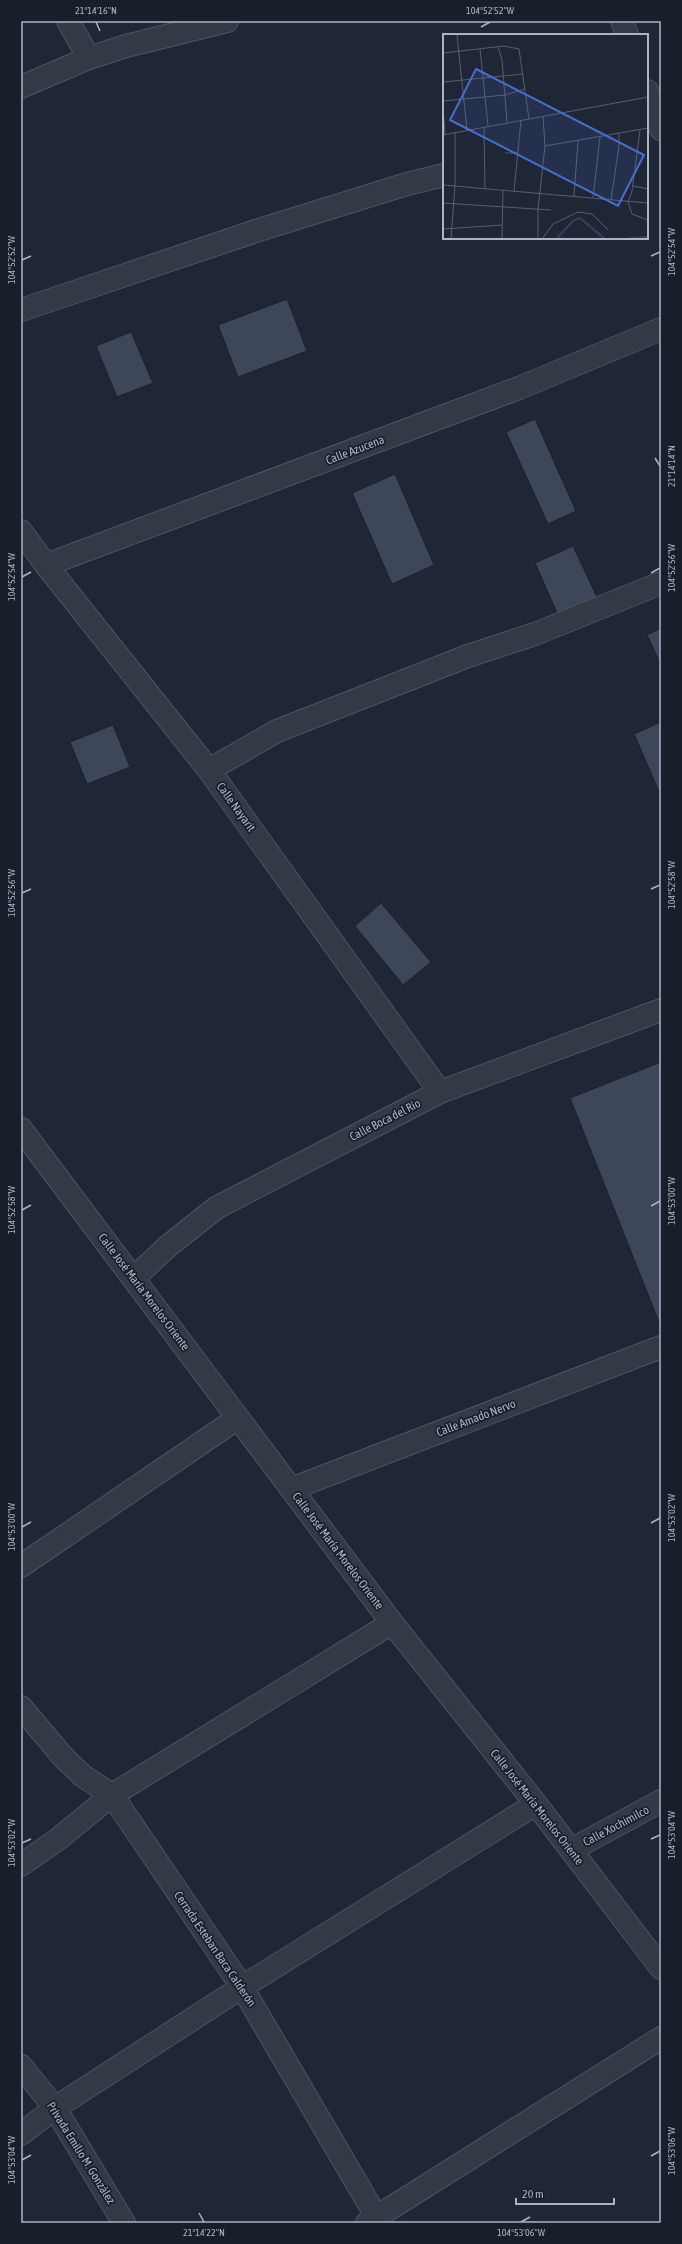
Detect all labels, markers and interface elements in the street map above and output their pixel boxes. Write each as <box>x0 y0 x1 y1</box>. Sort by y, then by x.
text: 21°14'16"N <box>75 5 117 16</box>
text: 104°52'52"W <box>466 5 515 16</box>
inset map <box>443 34 648 239</box>
text: 104°52'54"W <box>666 227 677 276</box>
text: 104°52'52"W <box>6 235 17 284</box>
street label: Calle Azucena <box>324 432 386 468</box>
text: 21°14'14"N <box>666 445 677 487</box>
text: 104°52'56"W <box>666 543 677 592</box>
text: 104°52'54"W <box>6 552 17 601</box>
street label: Calle Nayarit <box>214 780 259 835</box>
text: 104°52'58"W <box>666 860 677 909</box>
text: 104°52'56"W <box>6 868 17 917</box>
street label: Calle Boca del Río <box>347 1096 423 1144</box>
text: 104°53'00"W <box>666 1176 677 1225</box>
text: 104°52'58"W <box>6 1185 17 1234</box>
street label: Calle José María Morelos Oriente <box>95 1231 193 1353</box>
street label: Calle Amado Nervo <box>434 1396 518 1440</box>
street label: Calle José María Morelos Oriente <box>289 1490 387 1612</box>
text: 104°53'02"W <box>666 1493 677 1542</box>
text: 104°53'00"W <box>6 1502 17 1551</box>
street label: Calle José María Morelos Oriente <box>488 1746 586 1868</box>
street label: Calle Xochimilco <box>581 1803 652 1849</box>
text: 104°53'04"W <box>666 1810 677 1859</box>
text: 104°53'02"W <box>6 1818 17 1867</box>
street label: Cerrada Esteban Baca Calderón <box>171 1889 259 2009</box>
street label: Privada Emilio M. González <box>44 2099 118 2207</box>
text: 104°53'06"W <box>666 2126 677 2175</box>
text: 104°53'04"W <box>6 2135 17 2184</box>
scale bar <box>516 2180 614 2206</box>
text: 20 m <box>522 2187 544 2201</box>
text: 21°14'22"N <box>183 2227 225 2238</box>
text: 104°53'06"W <box>497 2227 546 2238</box>

